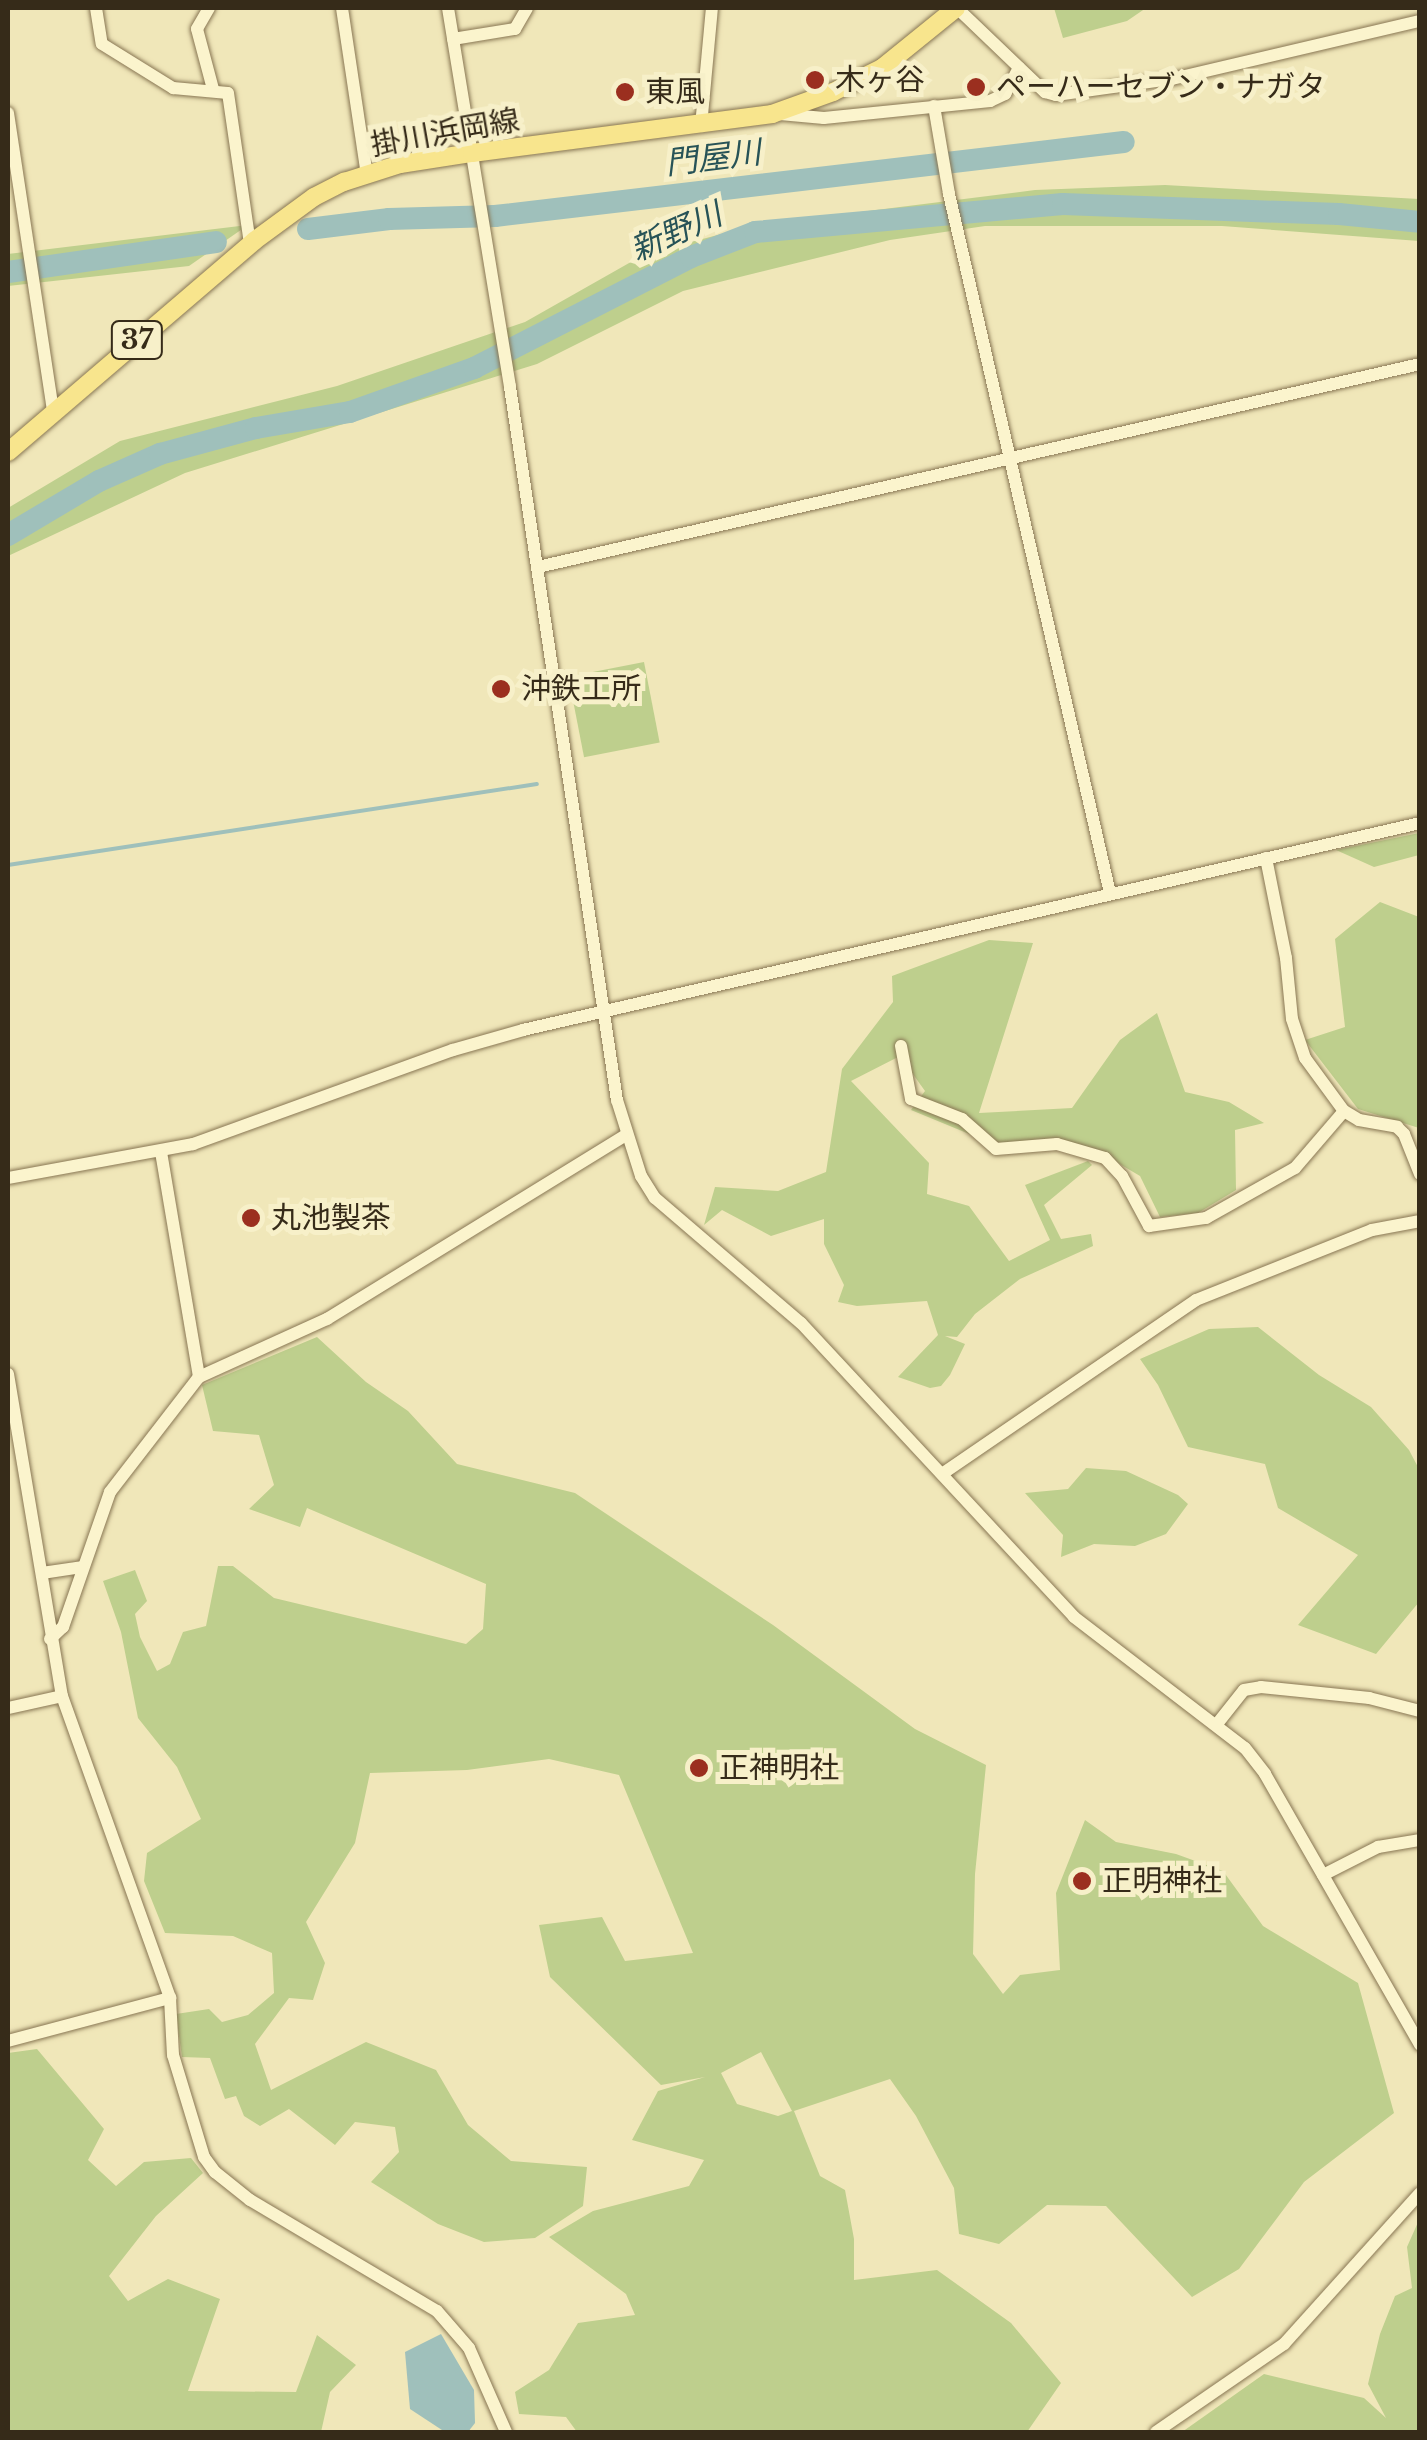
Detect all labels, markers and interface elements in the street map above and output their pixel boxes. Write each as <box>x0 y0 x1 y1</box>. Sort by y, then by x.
place label: 木ヶ谷 <box>835 62 925 98</box>
marker: 木ヶ谷 <box>804 69 826 91</box>
place label: ペーハーセブン・ナガタ <box>996 69 1326 105</box>
place label: 東風 <box>645 74 705 110</box>
marker: ペーハーセブン・ナガタ <box>965 76 987 98</box>
marker: 東風 <box>614 81 636 103</box>
street label: 掛川浜岡線 <box>368 102 522 164</box>
water label: 門屋川 <box>663 133 763 183</box>
water label: 新野川 <box>624 195 728 269</box>
road number: 37 <box>110 317 164 363</box>
place label: 沖鉄工所 <box>521 671 641 707</box>
marker: 沖鉄工所 <box>490 678 512 700</box>
place label: 丸池製茶 <box>271 1200 391 1236</box>
marker: 丸池製茶 <box>240 1207 262 1229</box>
place label: 正神明社 <box>719 1750 839 1786</box>
marker: 正神明社 <box>688 1757 710 1779</box>
place label: 正明神社 <box>1102 1863 1222 1899</box>
marker: 正明神社 <box>1071 1870 1093 1892</box>

